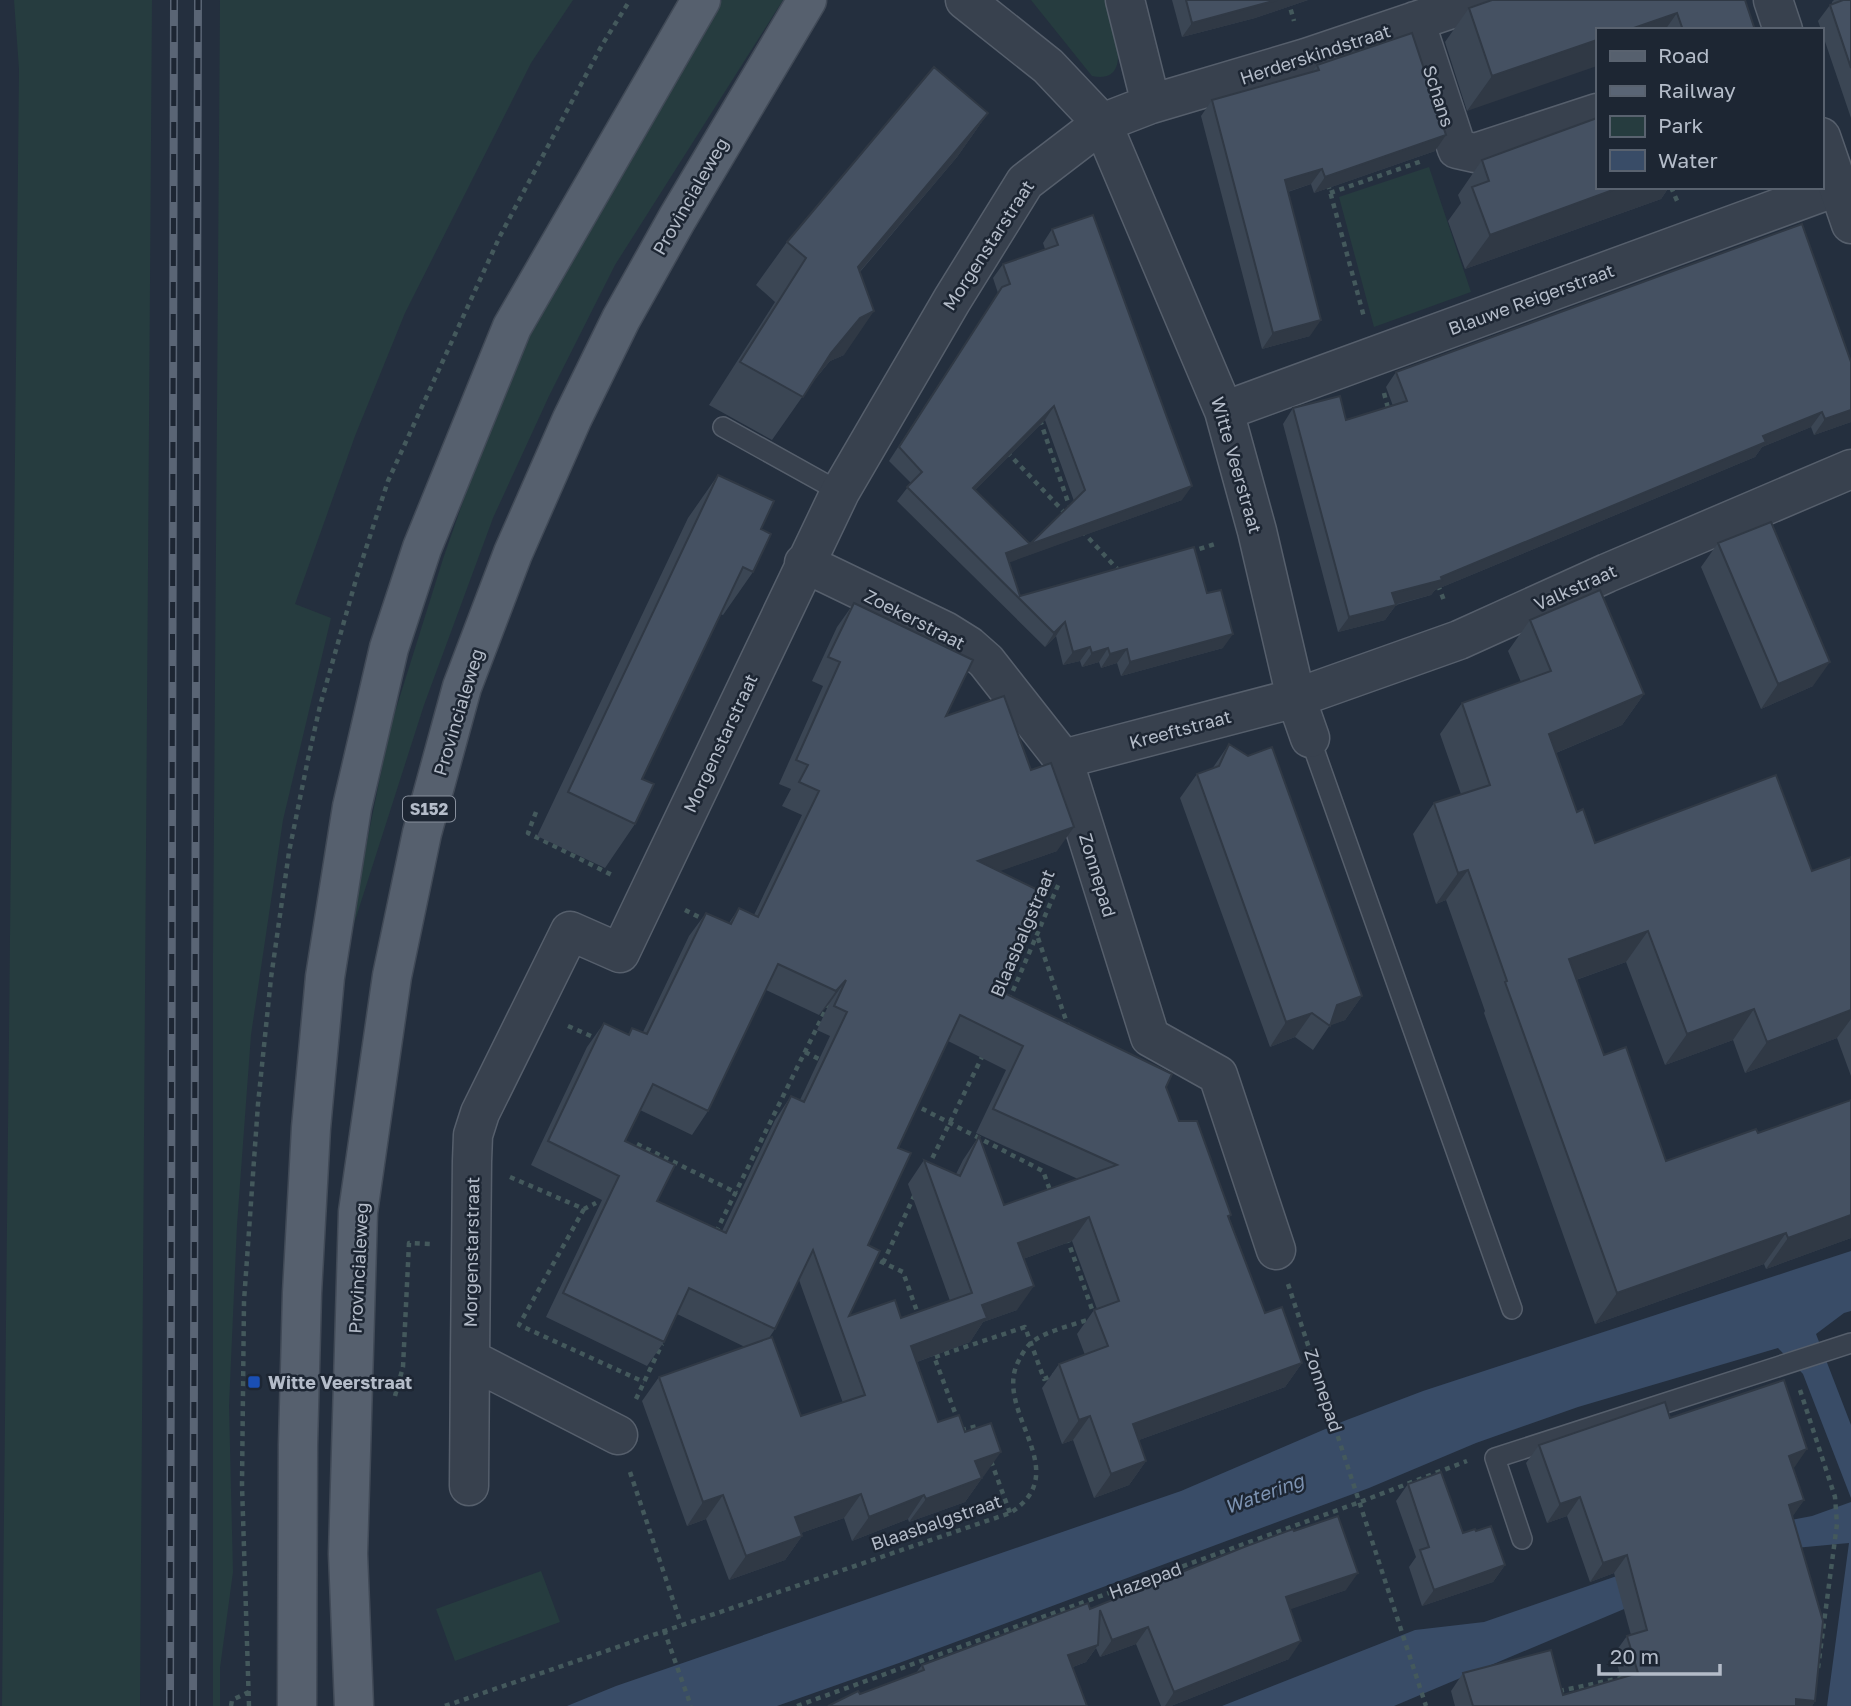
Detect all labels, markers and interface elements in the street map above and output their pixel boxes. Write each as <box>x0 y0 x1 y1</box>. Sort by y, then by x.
street label: Herderskindstraat <box>1237 19 1393 89</box>
legend <box>1596 28 1823 189</box>
text: Road <box>1658 42 1709 68</box>
street label: Schans <box>1419 63 1459 129</box>
text: Railway <box>1658 77 1736 103</box>
text: Park <box>1658 112 1704 138</box>
street label: Provincialeweg <box>648 134 732 258</box>
text: Water <box>1658 147 1718 173</box>
street label: Morgenstarstraat <box>938 176 1038 314</box>
street label: Blauwe Reigerstraat <box>1445 259 1617 339</box>
street label: Witte Veerstraat <box>1207 394 1267 536</box>
street label: Valkstraat <box>1530 559 1620 615</box>
street label: Zoekerstraat <box>861 584 969 654</box>
street label: Provincialeweg <box>428 646 488 778</box>
street label: Morgenstarstraat <box>678 670 762 816</box>
street label: Kreeftstraat <box>1127 705 1233 753</box>
road number: S152 <box>403 796 455 822</box>
street label: Zonnepad <box>1075 831 1121 919</box>
street label: Blaasbalgstraat <box>985 866 1059 1000</box>
street label: Morgenstarstraat <box>459 1177 483 1327</box>
street label: Provincialeweg <box>344 1202 372 1334</box>
street label: Zonnepad <box>1300 1346 1348 1434</box>
place label: Witte Veerstraat <box>268 1371 412 1393</box>
marker: Witte Veerstraat <box>246 1374 262 1390</box>
water label: Watering <box>1221 1468 1308 1518</box>
street label: Blaasbalgstraat <box>868 1489 1004 1555</box>
street label: Hazepad <box>1106 1557 1184 1603</box>
scale bar <box>1599 1632 1720 1676</box>
text: 20 m <box>1610 1643 1659 1669</box>

